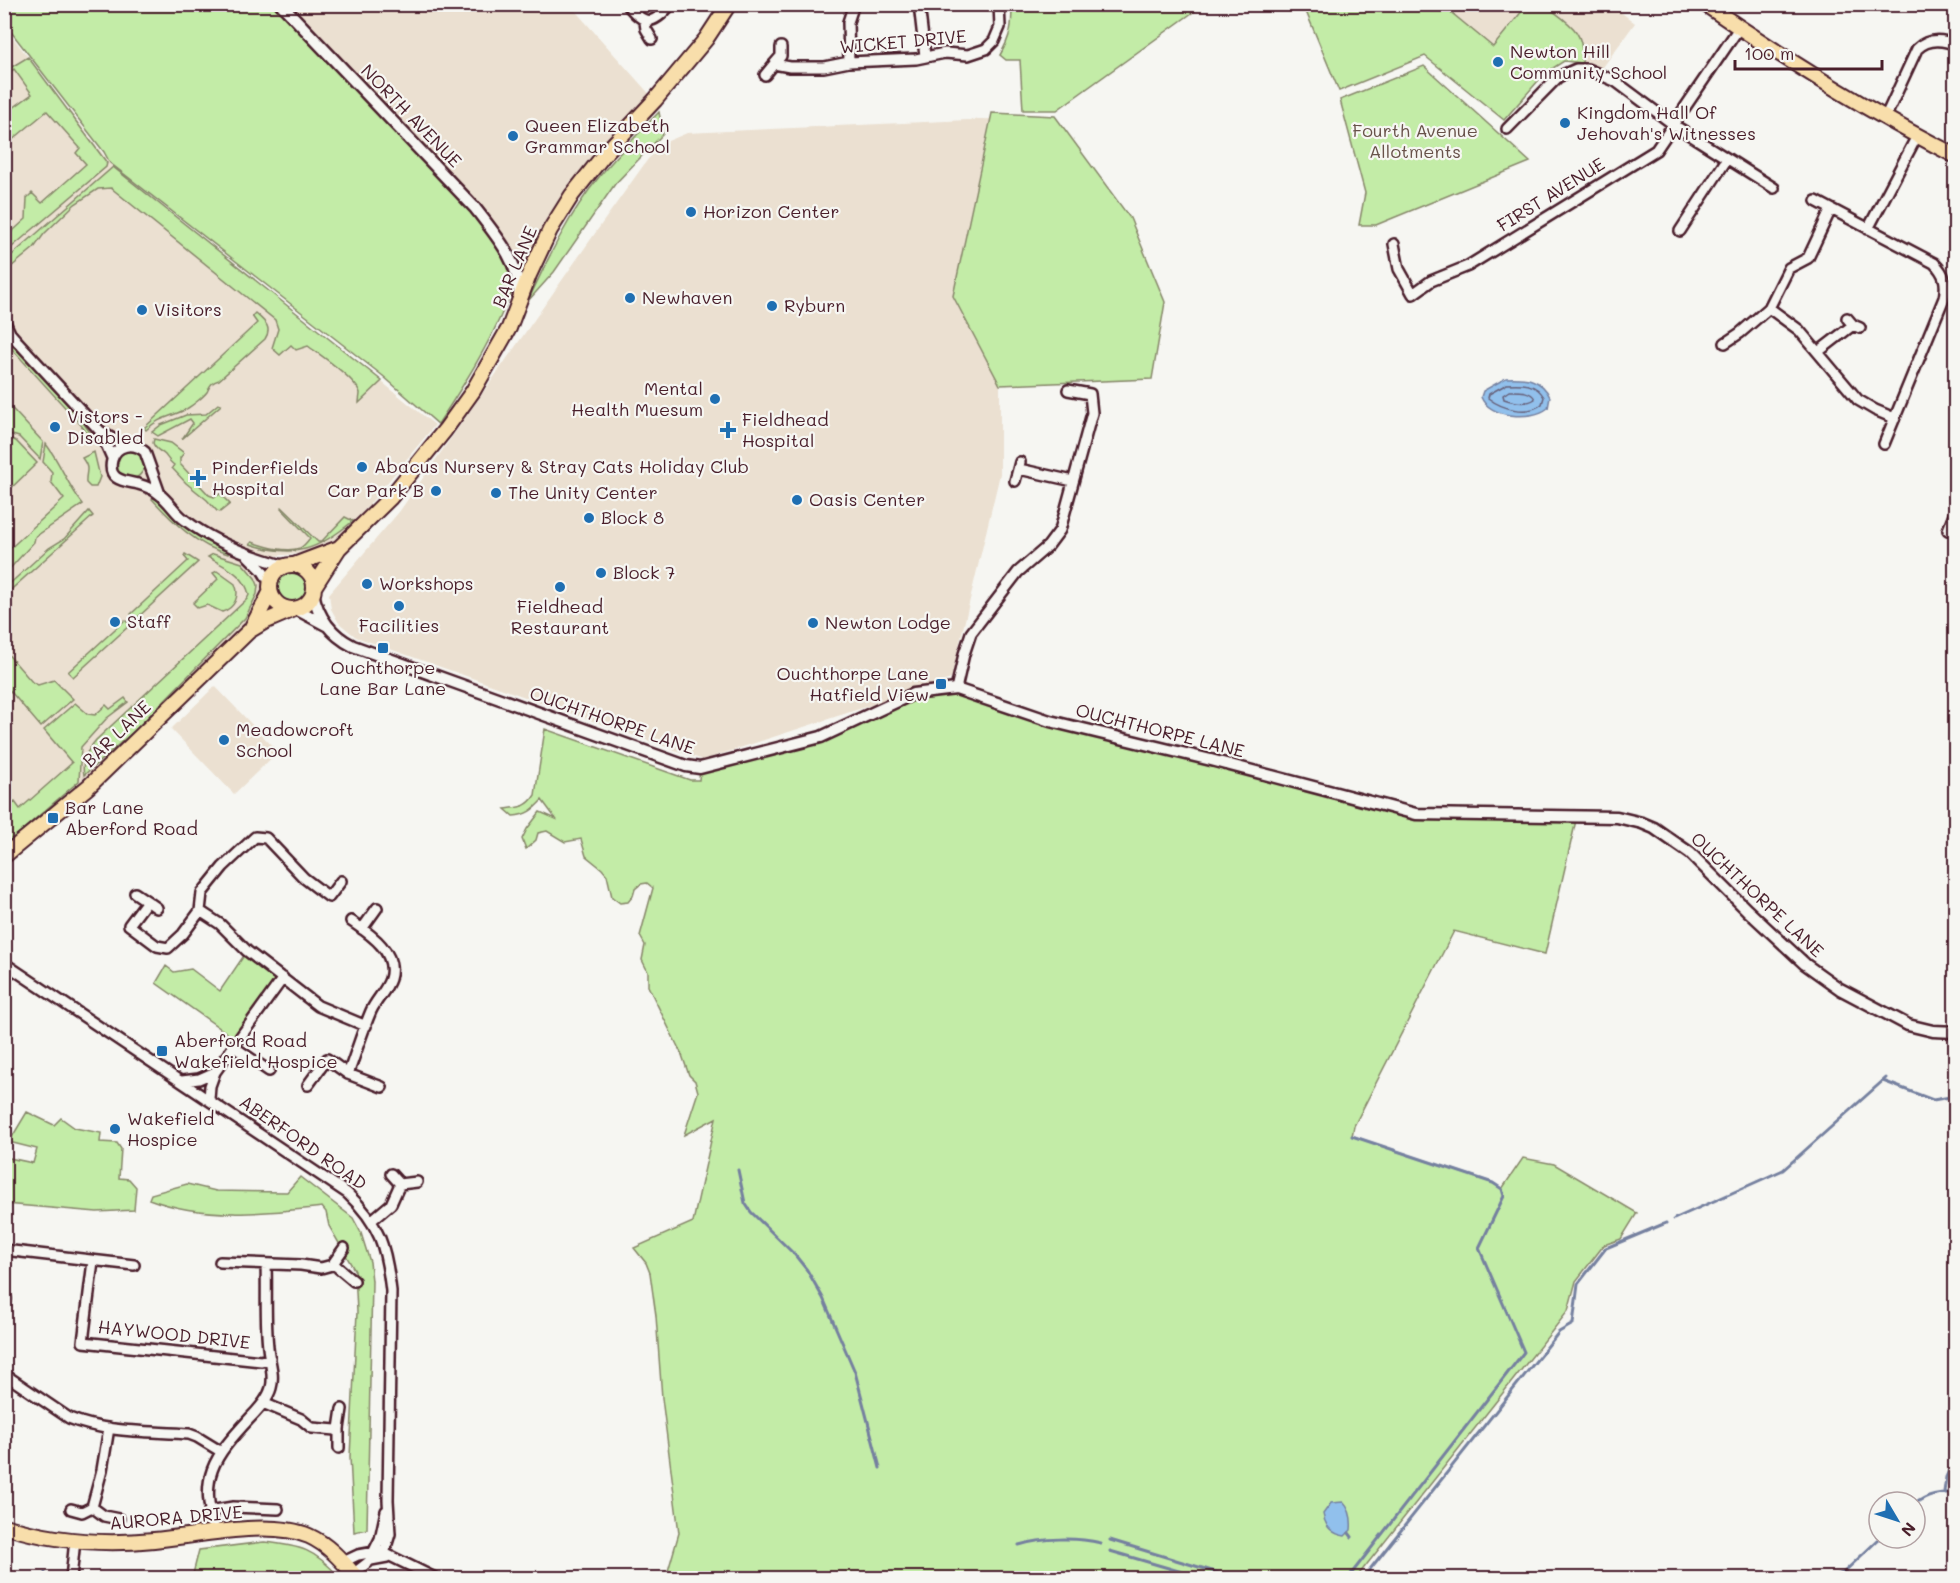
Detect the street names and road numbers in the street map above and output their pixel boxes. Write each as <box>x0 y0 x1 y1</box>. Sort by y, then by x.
street label: WICKET DRIVE <box>838 24 967 59</box>
street label: NORTH AVENUE <box>356 58 467 172</box>
street label: FIRST AVENUE <box>1492 151 1609 237</box>
street label: BAR LANE <box>486 222 542 311</box>
street label: OUCHTHORPE LANE <box>527 681 698 760</box>
street label: BAR LANE <box>77 695 156 772</box>
street label: OUCHTHORPE LANE <box>1073 697 1247 763</box>
street label: OUCHTHORPE LANE <box>1686 826 1829 962</box>
street label: ABERFORD ROAD <box>235 1089 372 1195</box>
street label: HAYWOOD DRIVE <box>97 1314 252 1354</box>
street label: AURORA DRIVE <box>108 1499 244 1535</box>

